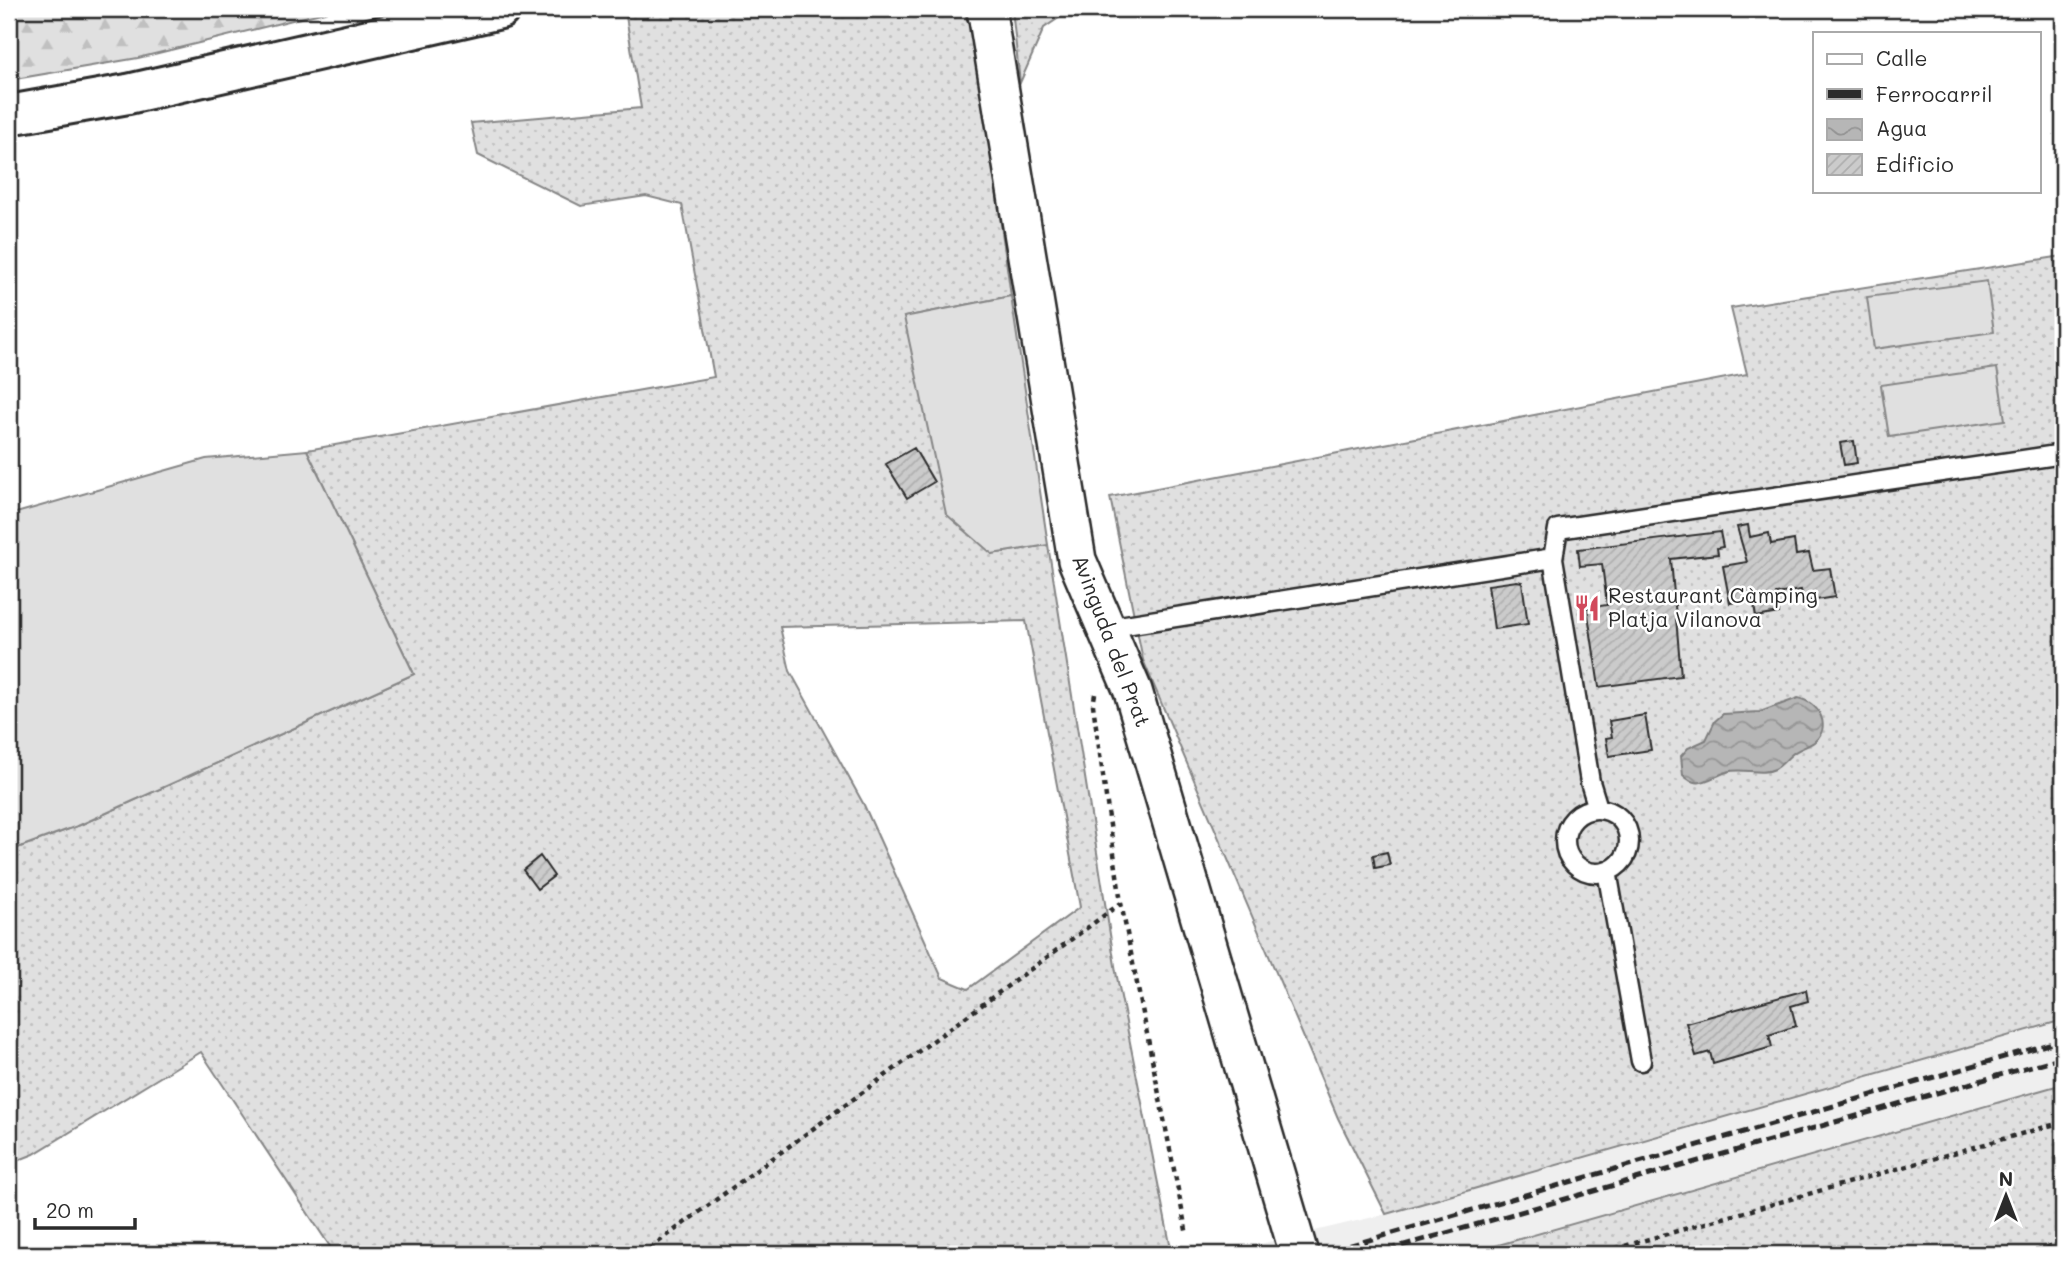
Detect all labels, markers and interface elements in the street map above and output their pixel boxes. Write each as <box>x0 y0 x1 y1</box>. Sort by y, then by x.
legend <box>1813 32 2040 192</box>
text: Calle <box>1876 44 1928 71</box>
text: Ferrocarril <box>1876 80 1993 107</box>
text: Agua <box>1876 114 1927 141</box>
text: Edificio <box>1876 150 1954 177</box>
street label: Avinguda del Prat <box>1067 550 1158 730</box>
place label: Restaurant Càmping Platja Vilanova <box>1608 581 1818 632</box>
restaurant icon: Restaurant Càmping Platja Vilanova <box>1572 593 1602 623</box>
north arrow <box>1970 1162 2040 1232</box>
text: N <box>1999 1166 2013 1191</box>
scale bar <box>35 1186 135 1230</box>
text: 20 m <box>46 1196 94 1223</box>

